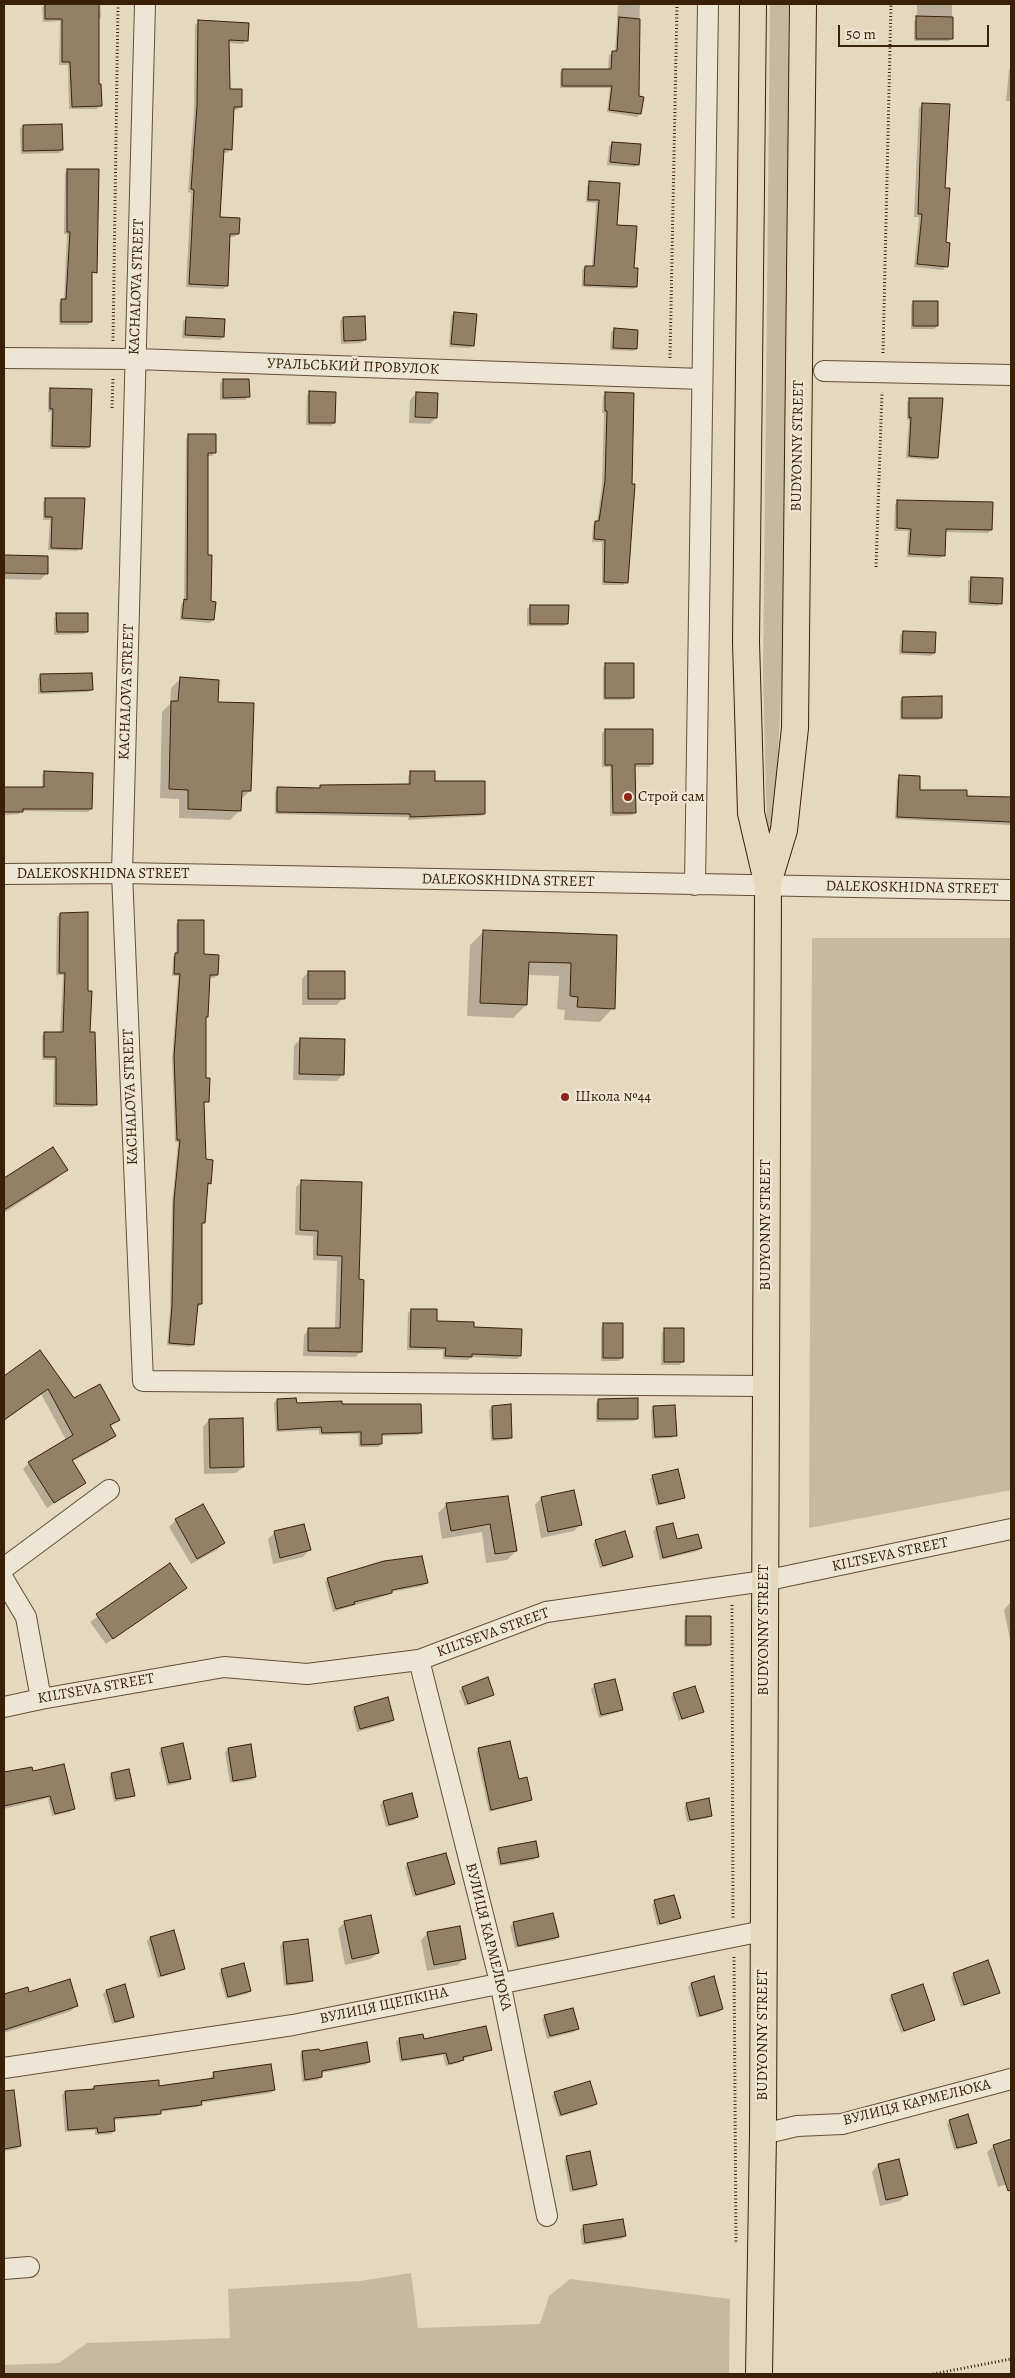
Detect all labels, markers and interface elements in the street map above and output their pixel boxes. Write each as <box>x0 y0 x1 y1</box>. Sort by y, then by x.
scale bar <box>840 15 991 47</box>
text: 50 m <box>846 24 876 44</box>
street label: KACHALOVA STREET <box>126 219 148 355</box>
street label: УРАЛЬСЬКИЙ ПРОВУЛОК <box>267 355 439 379</box>
street label: BUDYONNY STREET <box>788 380 808 512</box>
street label: KACHALOVA STREET <box>116 624 138 760</box>
place label: Строй сам <box>638 788 705 806</box>
marker: Строй сам <box>622 791 634 803</box>
street label: DALEKOSKHIDNA STREET <box>16 865 190 883</box>
street label: DALEKOSKHIDNA STREET <box>421 870 595 892</box>
street label: DALEKOSKHIDNA STREET <box>825 877 999 899</box>
street label: KACHALOVA STREET <box>120 1029 142 1165</box>
place label: Школа №44 <box>575 1088 651 1106</box>
marker: Школа №44 <box>559 1091 571 1103</box>
street label: BUDYONNY STREET <box>757 1159 775 1291</box>
street label: KILTSEVA STREET <box>830 1534 950 1576</box>
street label: BUDYONNY STREET <box>755 1564 773 1696</box>
street label: KILTSEVA STREET <box>434 1604 552 1662</box>
street label: KILTSEVA STREET <box>36 1670 156 1708</box>
street label: ВУЛИЦЯ КАРМЕЛЮКА <box>461 1861 515 2013</box>
street label: BUDYONNY STREET <box>754 1969 772 2101</box>
street label: ВУЛИЦЯ ЩЕПКІНА <box>318 1984 450 2028</box>
street label: ВУЛИЦЯ КАРМЕЛЮКА <box>841 2076 993 2130</box>

